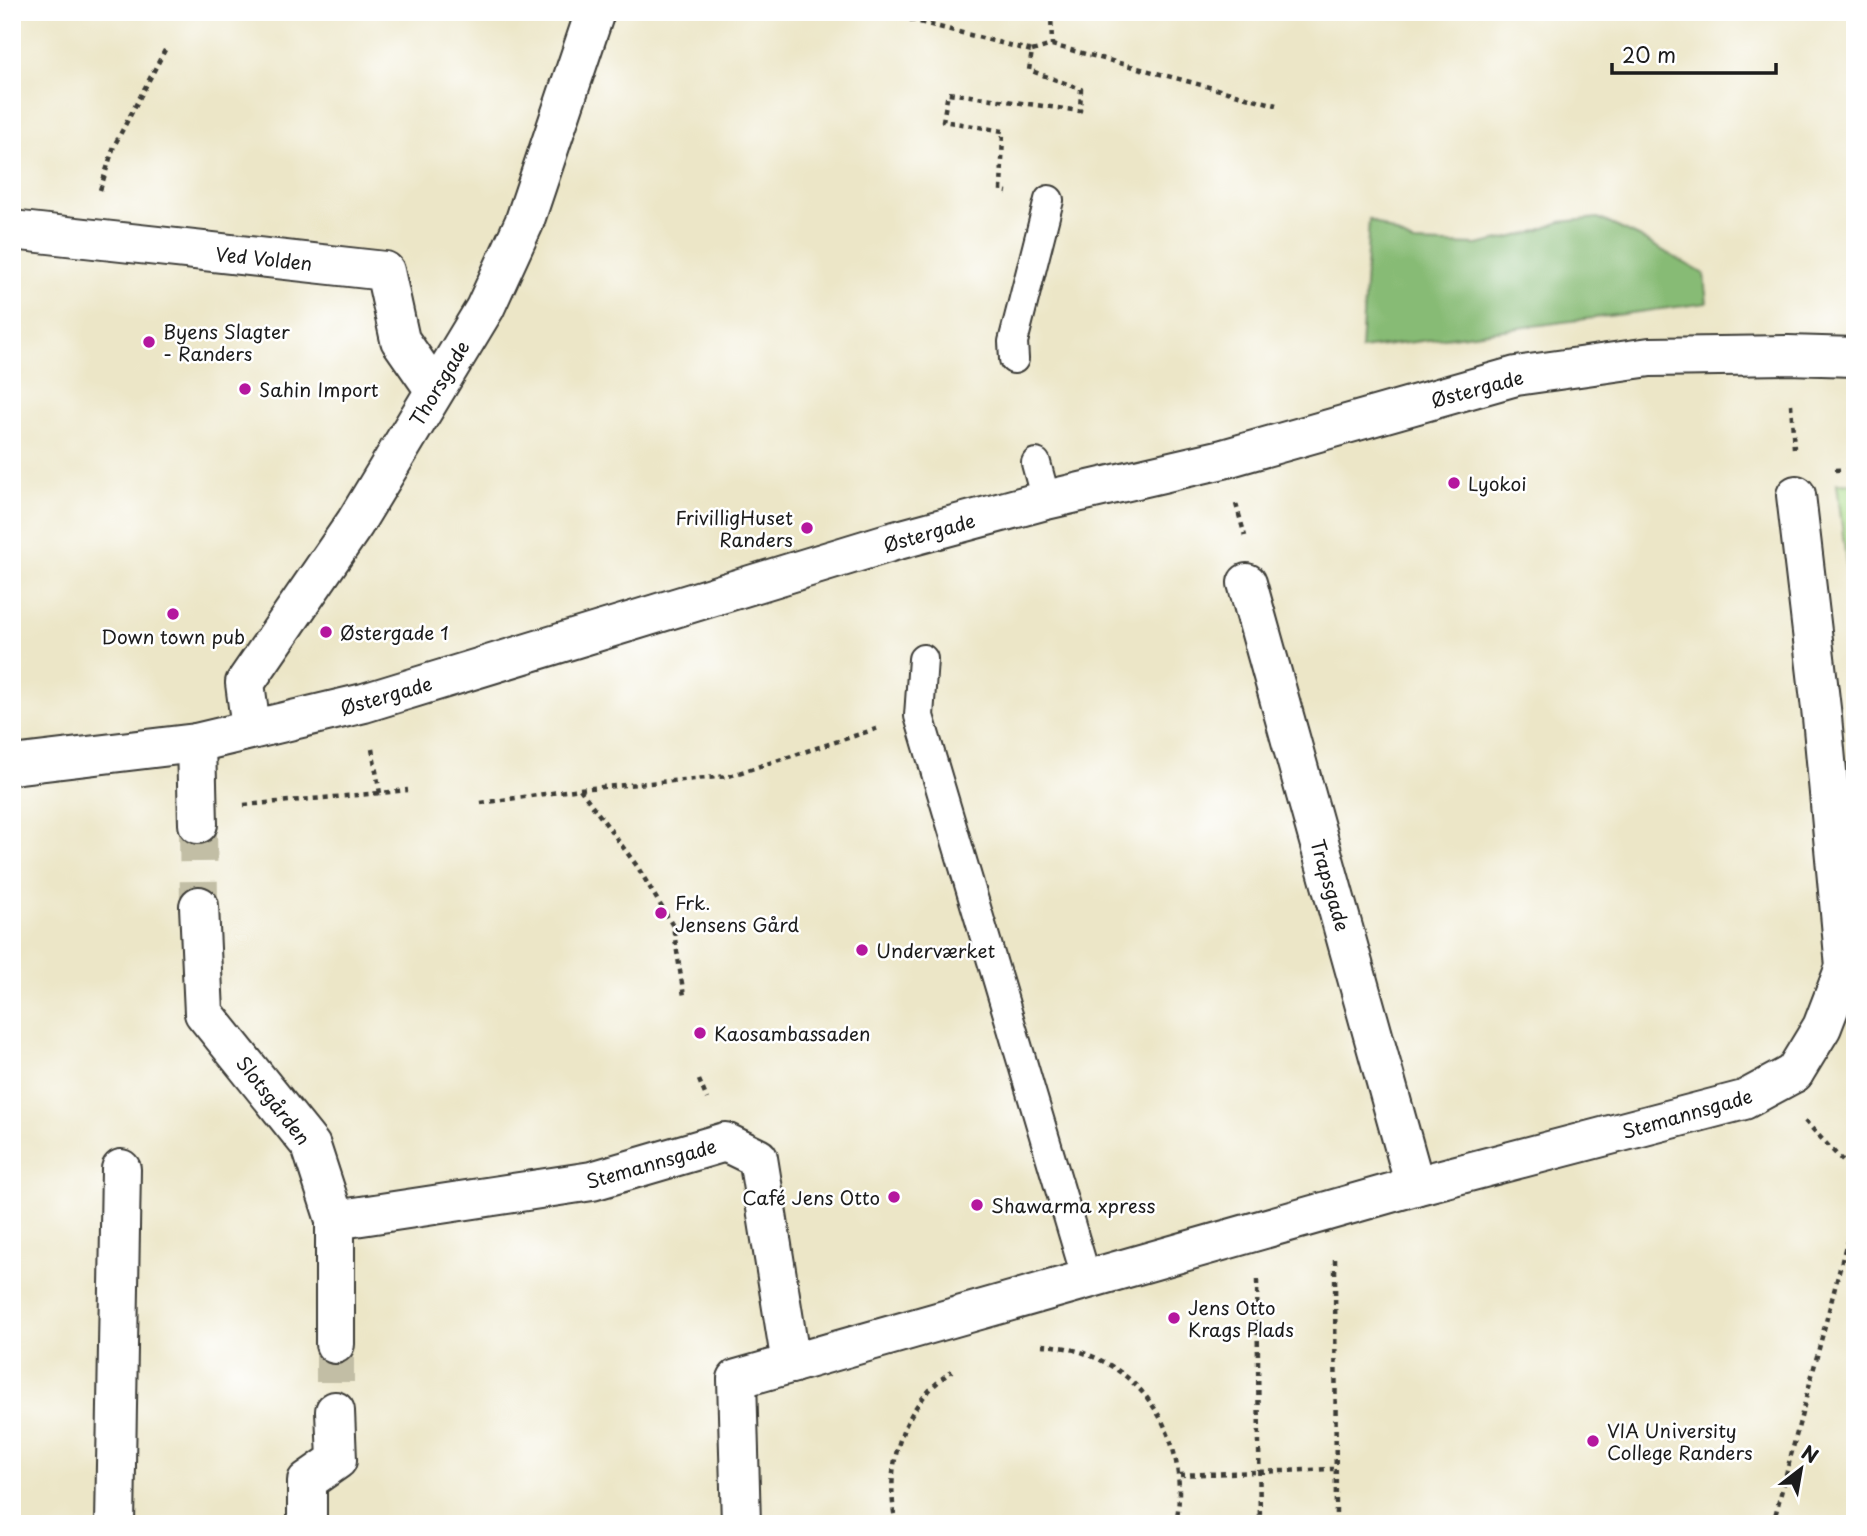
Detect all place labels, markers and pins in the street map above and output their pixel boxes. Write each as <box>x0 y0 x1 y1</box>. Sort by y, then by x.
place label: Byens Slagter - Randers <box>163 317 290 367</box>
marker: Byens Slagter - Randers <box>141 334 157 350</box>
place label: Sahin Import <box>259 375 379 403</box>
marker: Sahin Import <box>237 381 253 397</box>
place label: Lyokoi <box>1468 469 1527 497</box>
marker: Lyokoi <box>1446 475 1462 491</box>
place label: FrivilligHuset Randers <box>676 503 793 553</box>
marker: FrivilligHuset Randers <box>799 520 815 536</box>
marker: Down town pub <box>165 606 181 622</box>
place label: Østergade 1 <box>340 618 449 646</box>
place label: Down town pub <box>101 622 245 650</box>
marker: Østergade 1 <box>318 624 334 640</box>
place label: Frk. Jensens Gård <box>675 888 800 938</box>
marker: Frk. Jensens Gård <box>653 905 669 921</box>
place label: Underværket <box>876 936 995 964</box>
marker: Underværket <box>854 942 870 958</box>
place label: Kaosambassaden <box>714 1019 871 1047</box>
marker: Kaosambassaden <box>692 1025 708 1041</box>
place label: Café Jens Otto <box>742 1183 880 1211</box>
marker: Café Jens Otto <box>886 1189 902 1205</box>
place label: Shawarma xpress <box>991 1191 1155 1219</box>
marker: Shawarma xpress <box>969 1197 985 1213</box>
place label: Jens Otto Krags Plads <box>1188 1293 1294 1343</box>
marker: Jens Otto Krags Plads <box>1166 1310 1182 1326</box>
place label: VIA University College Randers <box>1607 1416 1753 1466</box>
marker: VIA University College Randers <box>1585 1433 1601 1449</box>

